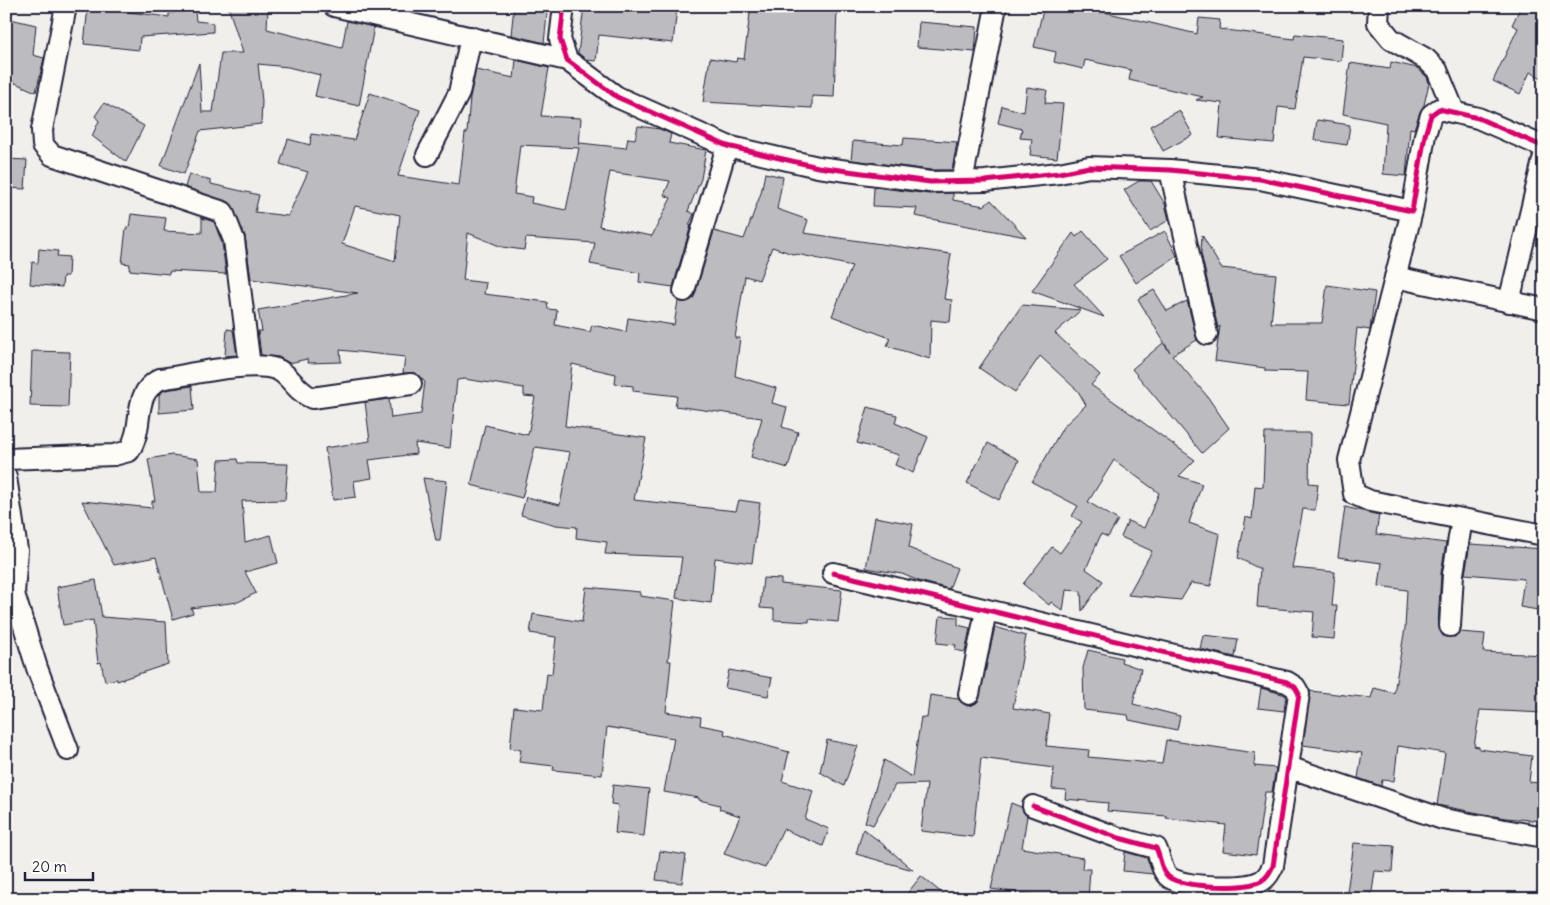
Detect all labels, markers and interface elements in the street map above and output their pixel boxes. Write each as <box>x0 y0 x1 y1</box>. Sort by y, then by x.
scale bar <box>25 850 92 882</box>
text: 20 m <box>32 857 67 876</box>

